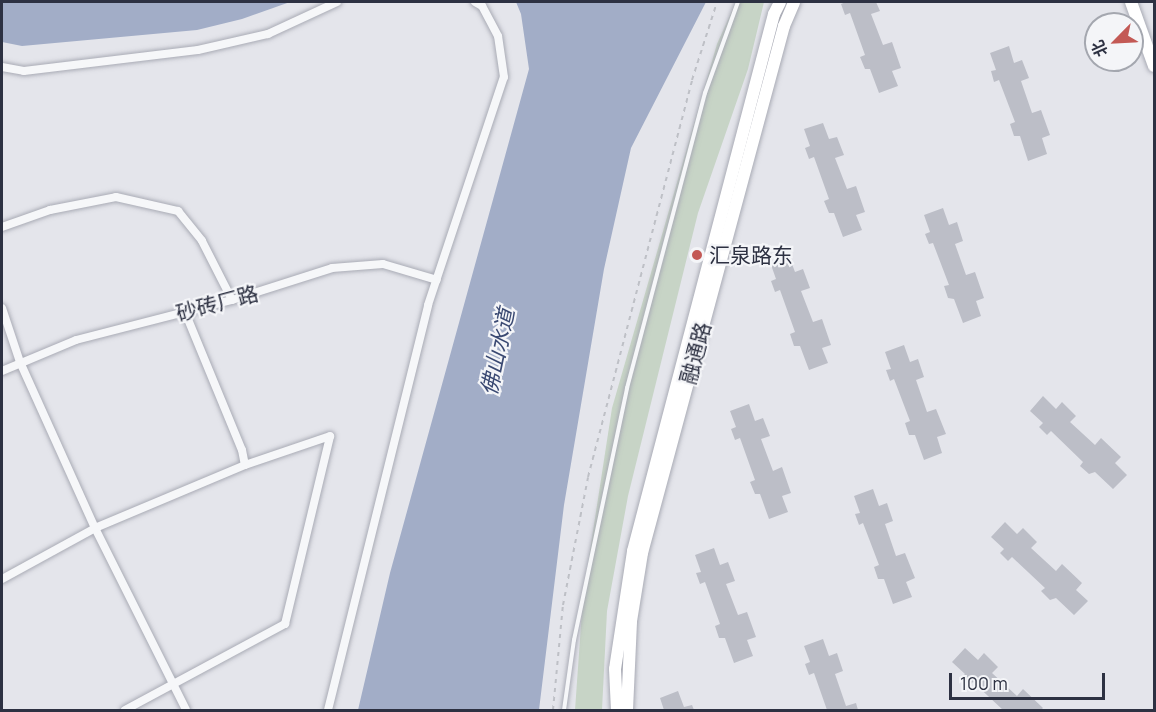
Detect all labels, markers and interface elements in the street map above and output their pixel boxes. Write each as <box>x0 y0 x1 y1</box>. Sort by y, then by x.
north arrow <box>1084 12 1144 72</box>
text: 北 <box>1086 37 1113 60</box>
place label: 汇泉路东 <box>709 242 793 268</box>
marker: 汇泉路东 <box>690 248 704 262</box>
street label: 砂砖厂路 <box>173 280 261 326</box>
water label: 佛山水道 <box>476 306 520 398</box>
street label: 融通路 <box>675 319 715 387</box>
scale bar <box>952 661 1108 699</box>
text: 100 m <box>960 671 1008 695</box>

